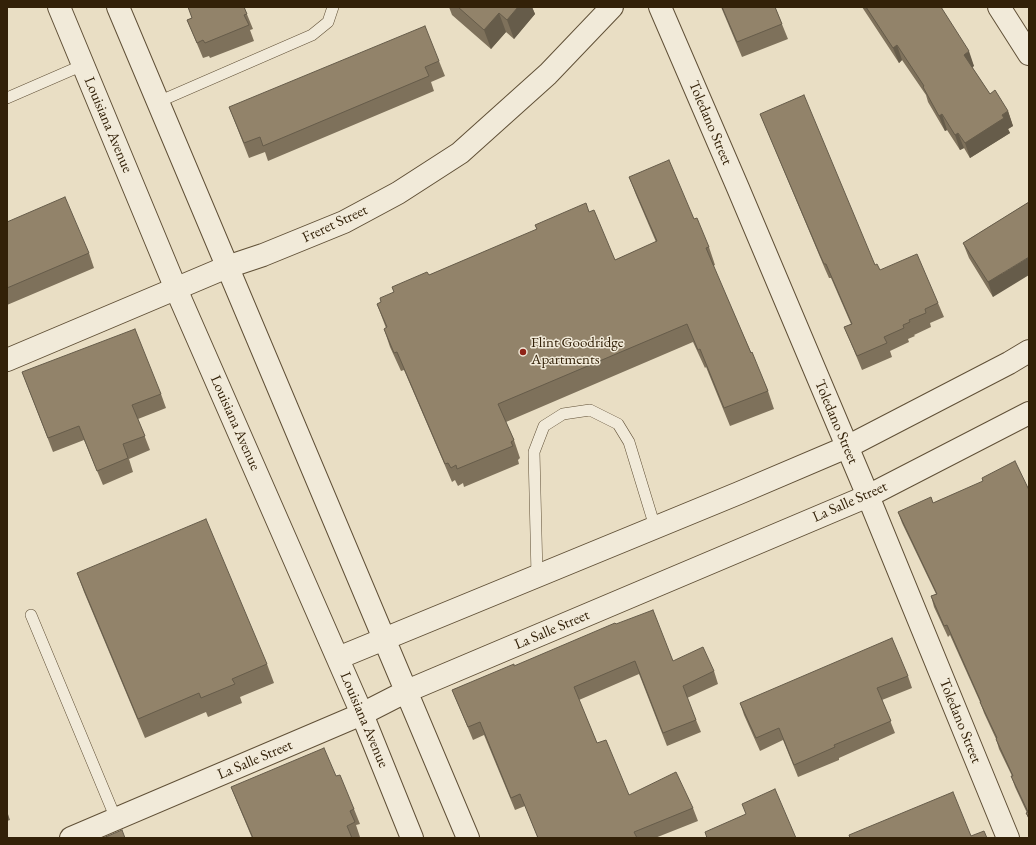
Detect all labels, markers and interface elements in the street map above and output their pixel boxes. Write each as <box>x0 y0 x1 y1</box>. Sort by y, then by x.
street label: Louisiana Avenue <box>80 74 136 176</box>
street label: Toledano Street <box>684 78 736 168</box>
street label: Freret Street <box>299 201 371 247</box>
place label: Flint Goodridge Apartments <box>531 334 624 369</box>
marker: Flint Goodridge Apartments <box>518 347 528 357</box>
street label: Louisiana Avenue <box>206 373 264 473</box>
street label: Toledano Street <box>810 377 862 467</box>
street label: La Salle Street <box>810 478 890 526</box>
street label: La Salle Street <box>512 606 592 654</box>
street label: Louisiana Avenue <box>336 669 392 771</box>
street label: Toledano Street <box>935 676 985 766</box>
street label: La Salle Street <box>215 736 295 784</box>

